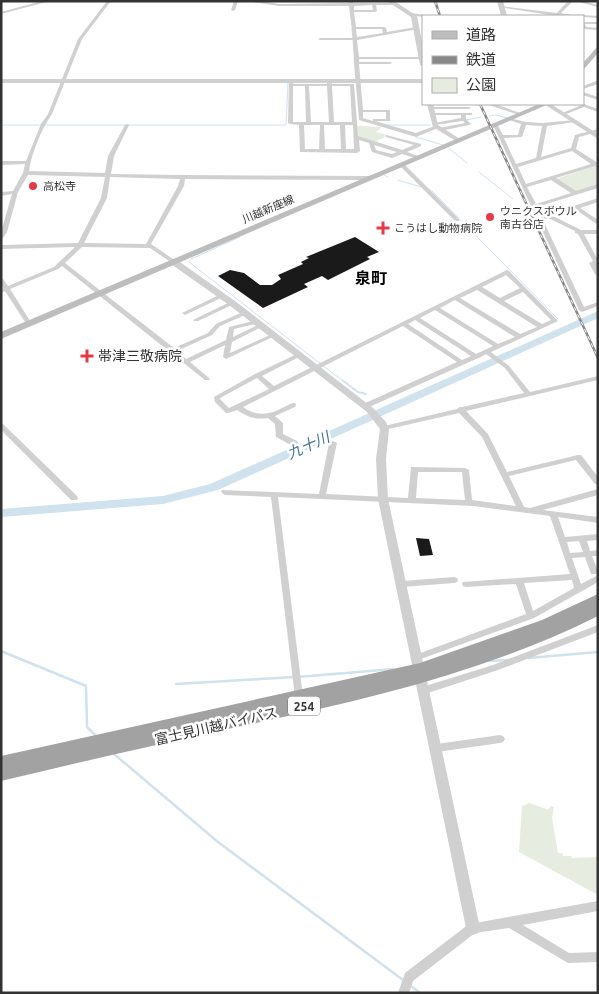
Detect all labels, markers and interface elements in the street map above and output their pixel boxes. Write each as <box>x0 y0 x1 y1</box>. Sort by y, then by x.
legend <box>422 15 584 105</box>
text: 道路 <box>466 26 496 43</box>
text: 鉄道 <box>466 51 496 68</box>
text: 公園 <box>466 76 496 93</box>
marker: 高松寺 <box>27 180 39 192</box>
place label: 高松寺 <box>43 180 76 192</box>
street label: 川越新座線 <box>240 193 296 225</box>
place label: ウニクスボウル 南古谷店 <box>500 205 577 230</box>
marker: ウニクスボウル 南古谷店 <box>484 211 496 223</box>
marker: こうはし動物病院 <box>376 221 390 235</box>
place label: こうはし動物病院 <box>394 222 482 234</box>
district label: 泉町 <box>355 269 387 287</box>
place label: 帯津三敬病院 <box>98 348 182 364</box>
marker: 帯津三敬病院 <box>80 349 94 363</box>
water label: 九十川 <box>284 427 334 462</box>
road number: 254 <box>288 696 320 716</box>
street label: 富士見川越バイパス <box>153 704 279 748</box>

